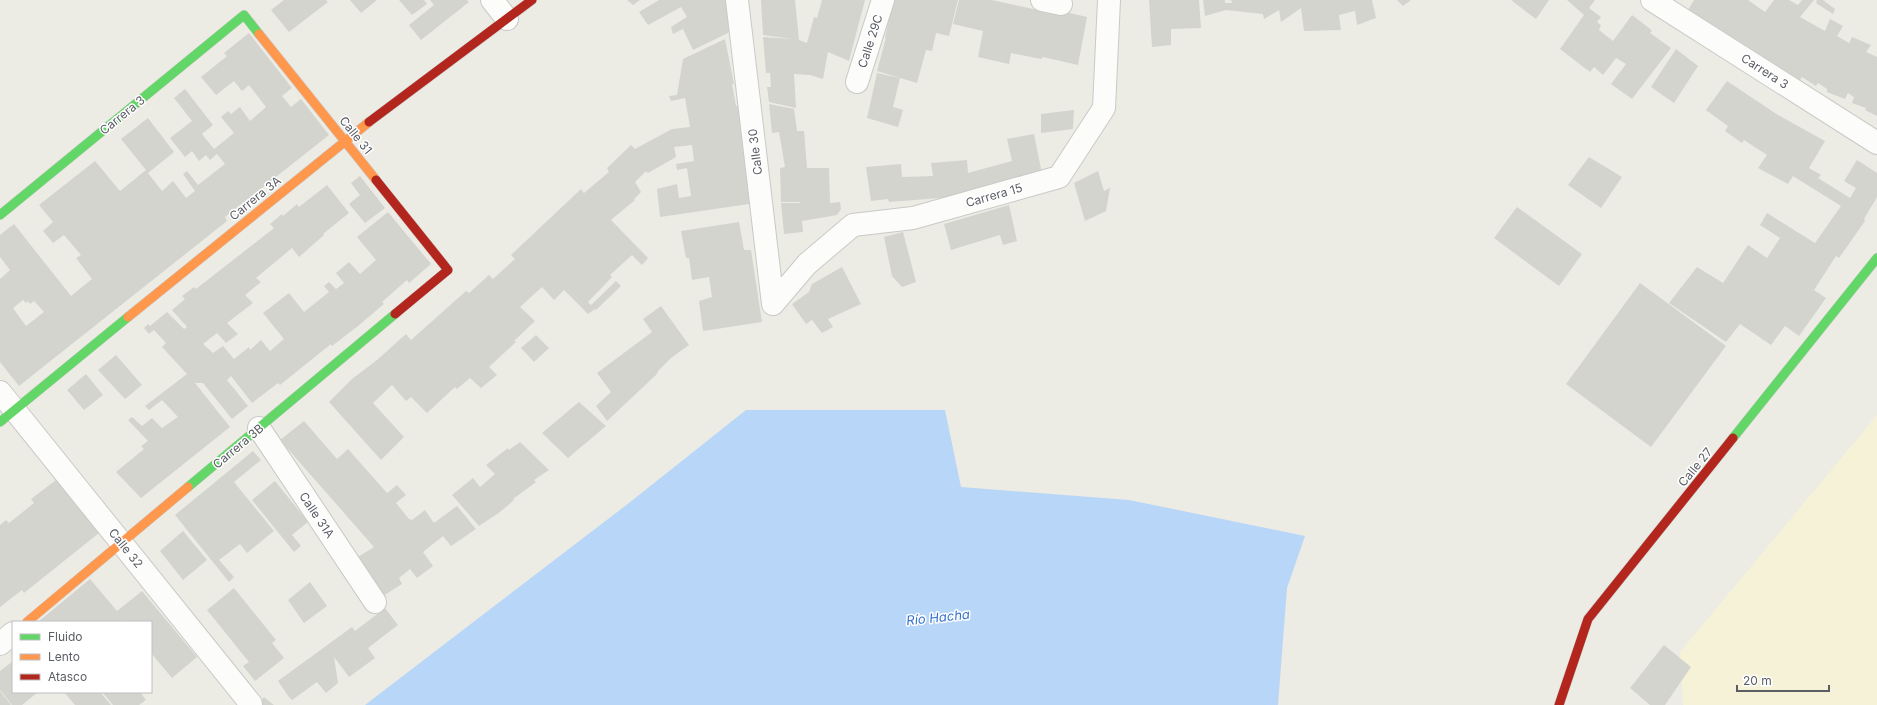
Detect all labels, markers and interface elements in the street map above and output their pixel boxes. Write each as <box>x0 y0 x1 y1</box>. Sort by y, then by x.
street label: Calle 29C <box>854 12 886 70</box>
street label: Carrera 3 <box>1738 50 1792 92</box>
street label: Carrera 3 <box>96 92 148 138</box>
street label: Calle 31 <box>336 113 376 157</box>
street label: Calle 30 <box>745 128 765 176</box>
street label: Carrera 3A <box>226 173 284 223</box>
street label: Carrera 15 <box>964 180 1024 210</box>
street label: Carrera 3B <box>210 420 266 471</box>
street label: Calle 27 <box>1675 444 1715 490</box>
street label: Calle 31A <box>296 489 338 541</box>
street label: Calle 32 <box>106 525 146 571</box>
water label: Río Hacha <box>905 606 971 628</box>
legend <box>12 621 152 693</box>
text: Fluido <box>48 629 83 644</box>
text: Lento <box>48 649 80 664</box>
scale bar <box>1737 667 1829 693</box>
text: Atasco <box>48 669 87 684</box>
text: 20 m <box>1743 673 1772 688</box>

